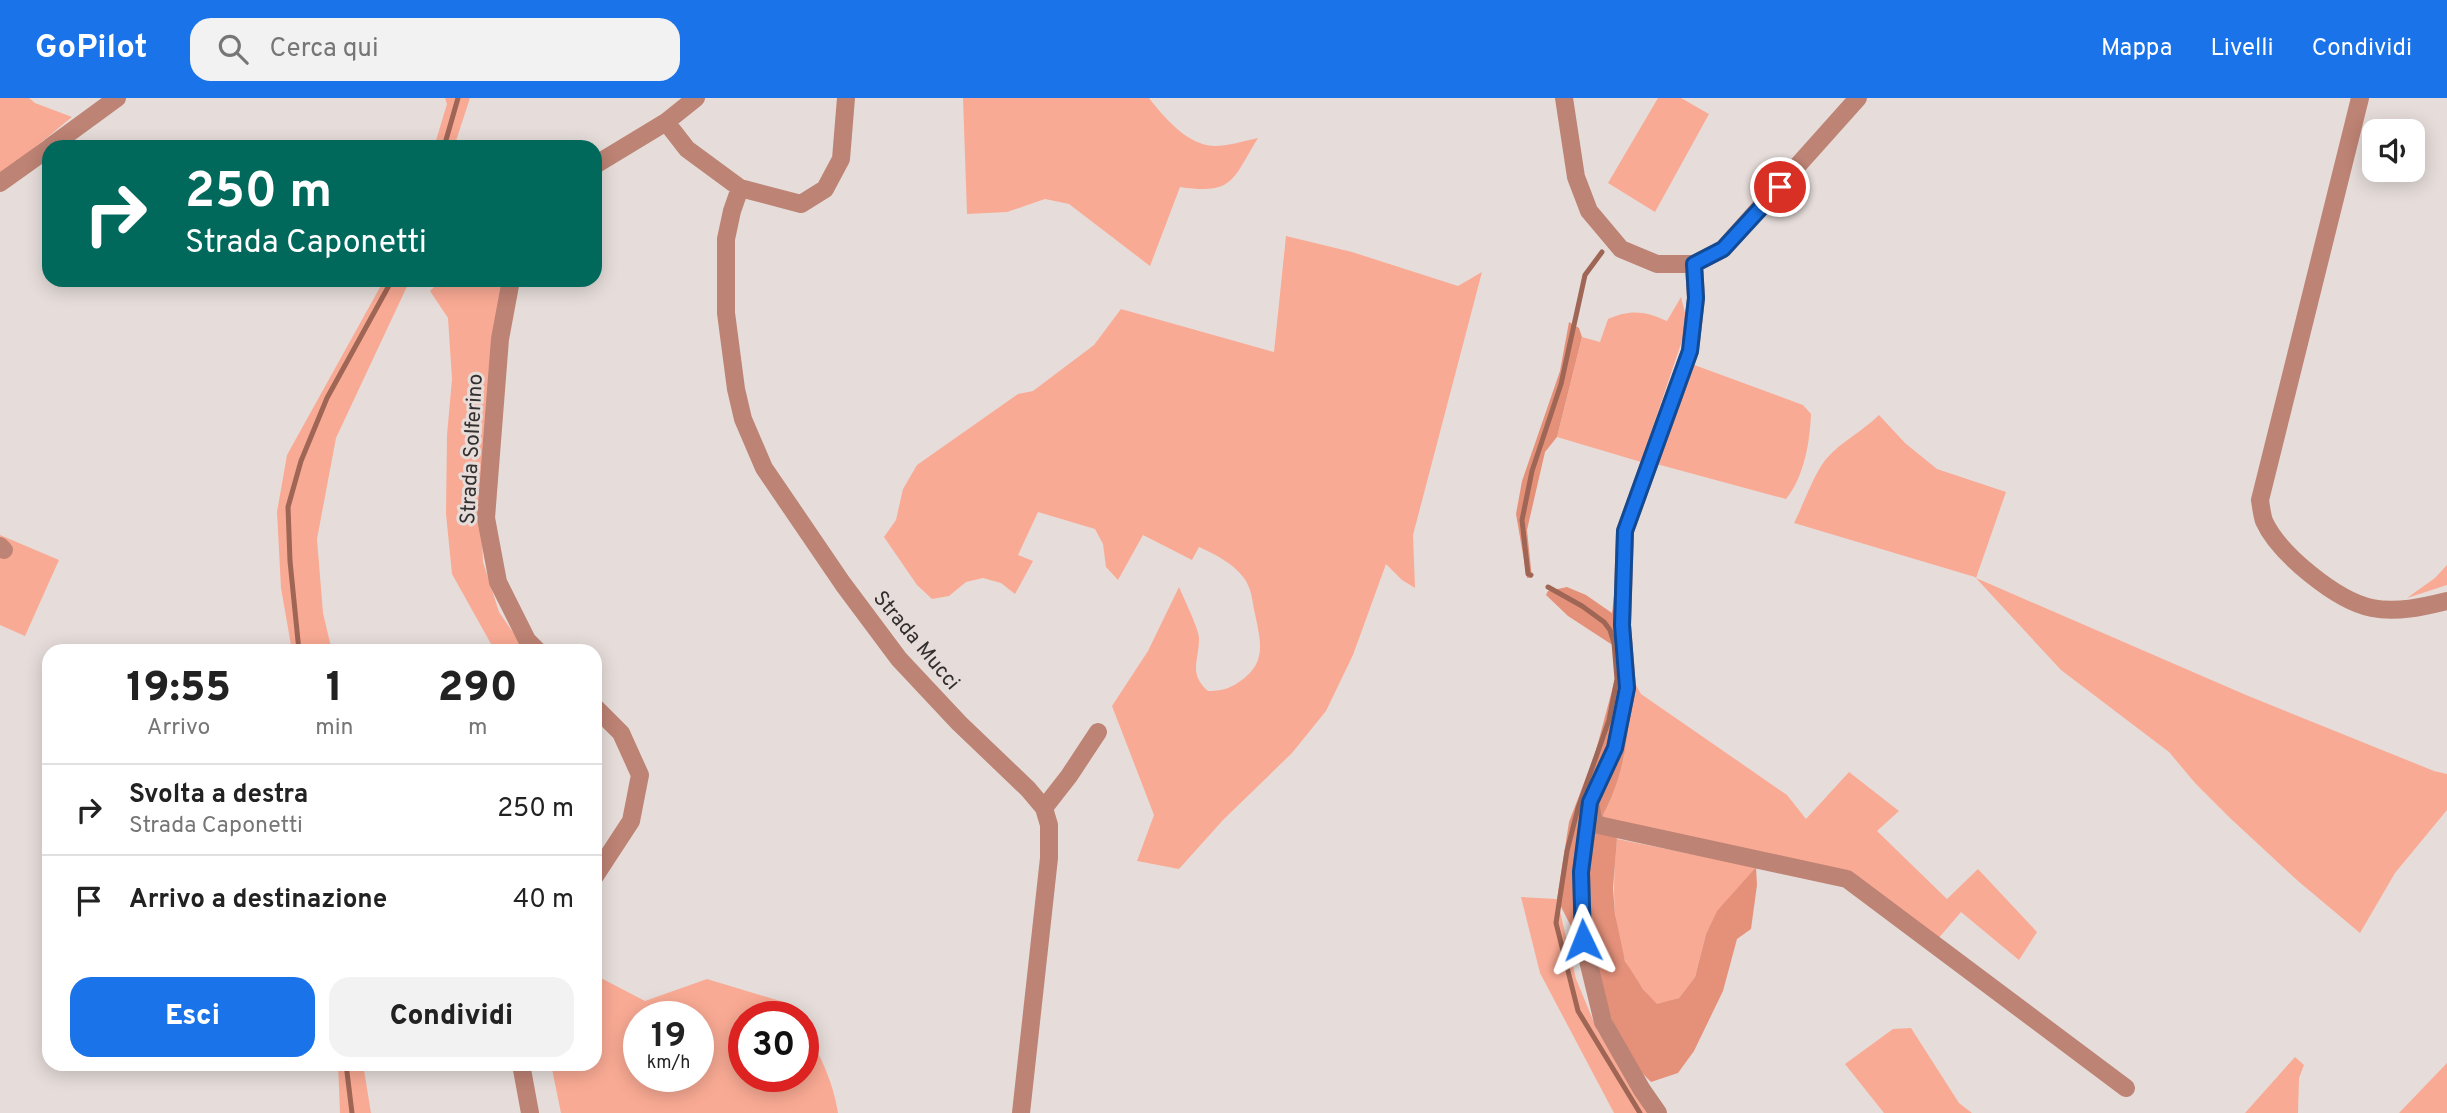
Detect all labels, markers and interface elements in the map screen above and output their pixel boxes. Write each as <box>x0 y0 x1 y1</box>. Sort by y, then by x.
search box <box>190 18 680 81</box>
text: GoPilot <box>35 28 148 70</box>
icon: search <box>214 30 252 68</box>
text: Cerca qui <box>270 33 379 66</box>
text: Mappa <box>2101 34 2172 64</box>
text: Livelli <box>2210 34 2274 64</box>
text: Condividi <box>2312 34 2412 64</box>
map controls <box>2362 119 2425 182</box>
button: sound <box>2362 119 2425 182</box>
pin <box>1750 157 1810 217</box>
text: 250 m <box>185 163 332 225</box>
icon: right <box>70 168 161 259</box>
icon: arrive <box>1761 168 1799 206</box>
text: Strada Caponetti <box>185 224 427 264</box>
street label: Strada Solferino <box>455 373 490 525</box>
street label: Strada Mucci <box>866 586 965 696</box>
text: 19:55 <box>126 663 231 716</box>
text: 1 <box>326 663 343 716</box>
text: 290 <box>438 663 518 716</box>
text: Arrivo <box>147 714 210 743</box>
text: min <box>315 714 354 743</box>
text: m <box>468 714 488 743</box>
text: Svolta a destra <box>129 779 308 812</box>
icon: right <box>70 791 108 829</box>
text: 250 m <box>497 793 574 826</box>
text: Strada Caponetti <box>129 812 303 841</box>
icon: arrive <box>70 882 108 920</box>
text: Arrivo a destinazione <box>129 884 387 917</box>
text: 40 m <box>513 884 574 917</box>
position arrow <box>1546 903 1620 977</box>
button: Esci <box>70 977 315 1057</box>
button: Condividi <box>329 977 574 1057</box>
speed limit sign: 30 <box>728 1001 819 1092</box>
text: 19 <box>651 1015 686 1059</box>
text: km/h <box>647 1052 690 1075</box>

